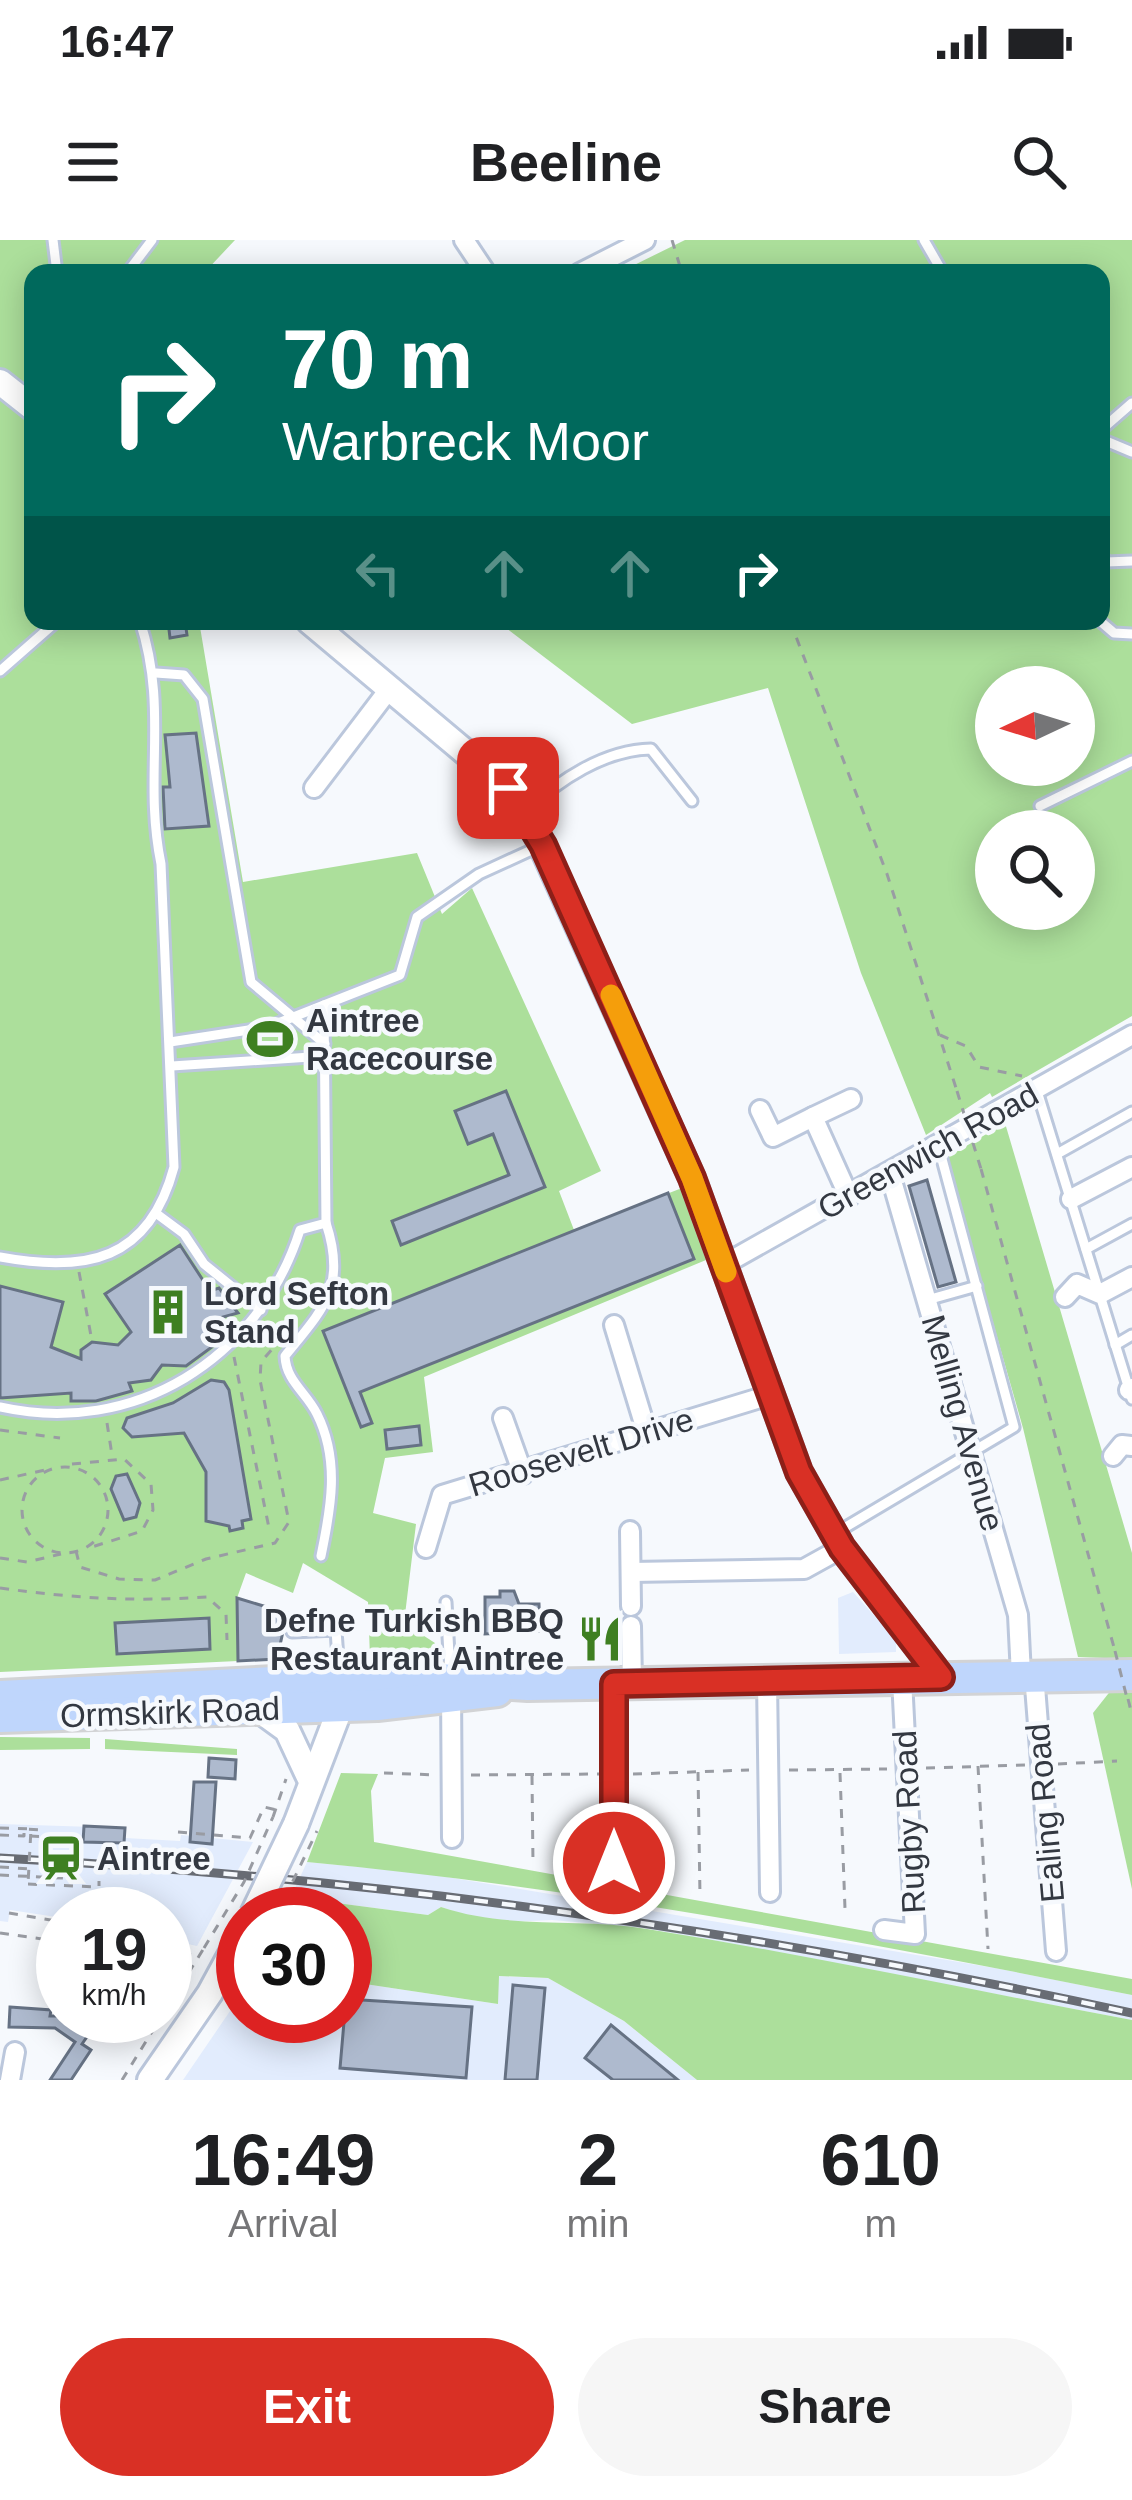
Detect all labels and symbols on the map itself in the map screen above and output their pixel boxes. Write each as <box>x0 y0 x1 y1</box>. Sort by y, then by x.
north arrow <box>975 666 1095 786</box>
pin <box>457 737 559 839</box>
place label: Aintree Racecourse <box>306 1002 493 1077</box>
sports icon: Aintree Racecourse <box>245 1014 295 1064</box>
street label: Greenwich Road <box>812 1075 1044 1227</box>
place label: Lord Sefton Stand <box>204 1275 389 1350</box>
building icon: Lord Sefton Stand <box>143 1287 193 1337</box>
street label: Melling Avenue <box>914 1311 1012 1535</box>
street label: Roosevelt Drive <box>464 1400 698 1504</box>
place label: Defne Turkish BBQ Restaurant Aintree <box>264 1602 564 1677</box>
restaurant icon: Defne Turkish BBQ Restaurant Aintree <box>575 1614 625 1664</box>
street label: Ormskirk Road <box>59 1690 281 1734</box>
street label: Ealing Road <box>1019 1722 1071 1904</box>
street label: Rugby Road <box>886 1729 932 1915</box>
position arrow <box>551 1800 677 1926</box>
station icon: Aintree <box>36 1833 86 1883</box>
place label: Aintree <box>97 1840 211 1877</box>
speed limit sign: 30 <box>216 1887 372 2043</box>

